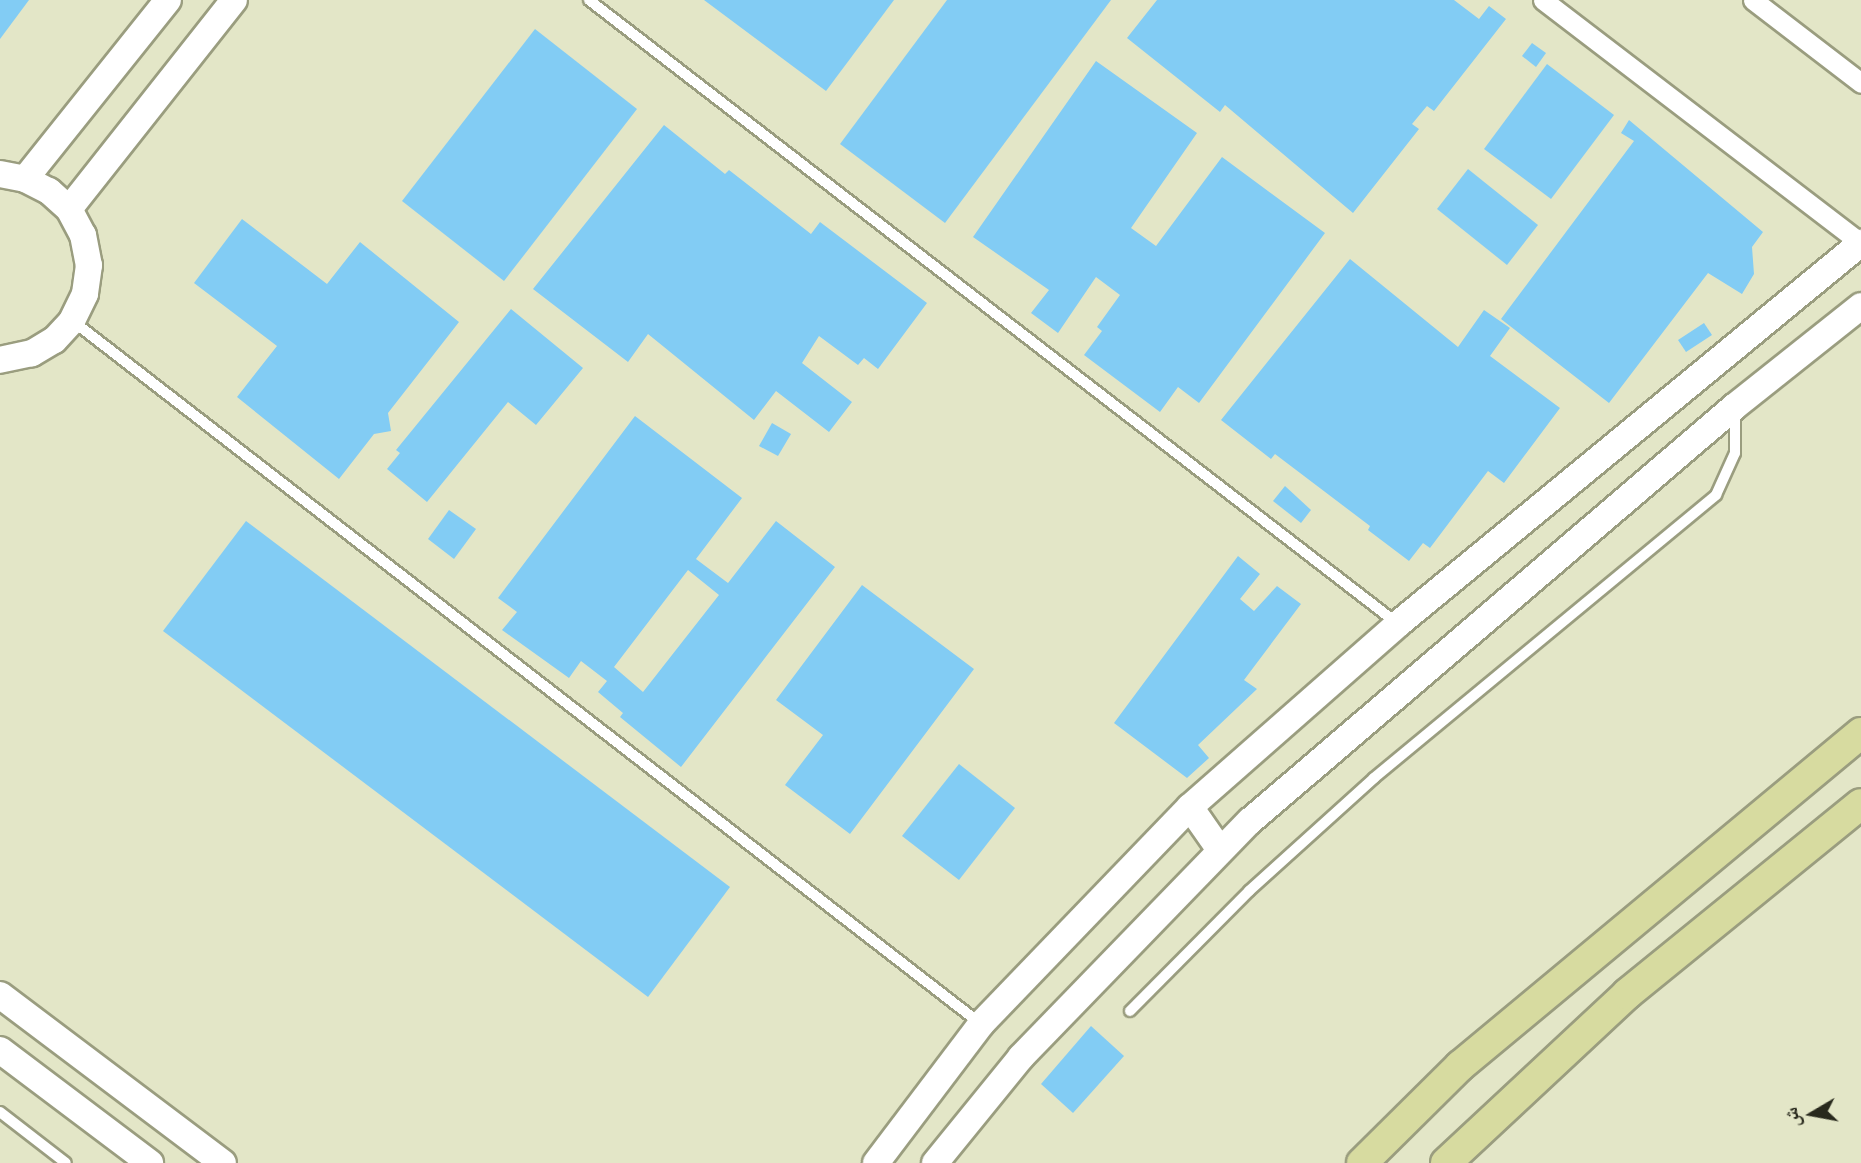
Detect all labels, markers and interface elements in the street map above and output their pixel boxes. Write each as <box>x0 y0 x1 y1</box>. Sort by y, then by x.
north arrow <box>1777 1079 1847 1149</box>
text: ش <box>1779 1106 1804 1129</box>

